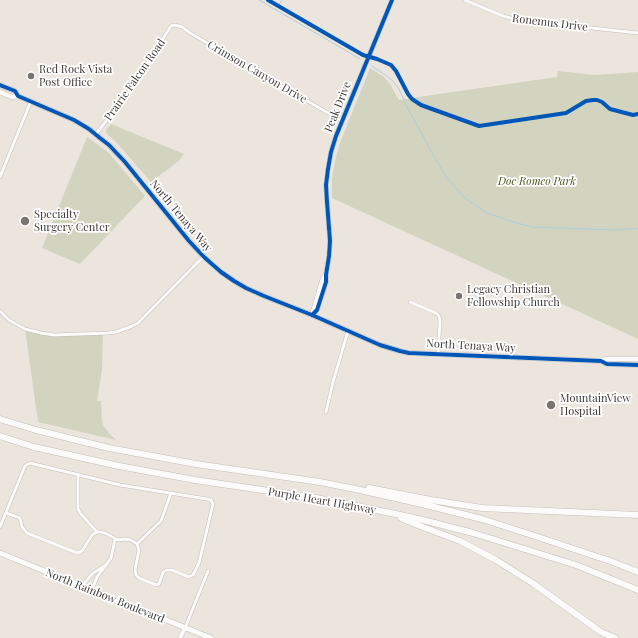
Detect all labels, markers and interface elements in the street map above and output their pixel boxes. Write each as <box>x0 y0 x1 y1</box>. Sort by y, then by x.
street label: Ronemus Drive <box>511 12 589 34</box>
street label: Prairie Falcon Road <box>102 37 168 123</box>
street label: Crimson Canyon Drive <box>205 38 309 106</box>
place label: Red Rock Vista Post Office <box>39 63 112 89</box>
marker: Red Rock Vista Post Office <box>26 71 36 81</box>
street label: Peak Drive <box>322 80 354 134</box>
park label: Doc Romeo Park <box>498 175 576 189</box>
street label: North Tenaya Way <box>147 177 215 255</box>
place label: Specialty Surgery Center <box>34 208 110 234</box>
marker: Specialty Surgery Center <box>19 215 31 227</box>
place label: Legacy Christian Fellowship Church <box>467 283 560 309</box>
marker: Legacy Christian Fellowship Church <box>454 291 464 301</box>
street label: North Tenaya Way <box>426 337 516 355</box>
place label: MountainView Hospital <box>560 392 631 418</box>
marker: MountainView Hospital <box>545 399 557 411</box>
street label: Purple Heart Highway <box>267 485 377 517</box>
street label: North Rainbow Boulevard <box>44 566 166 626</box>

